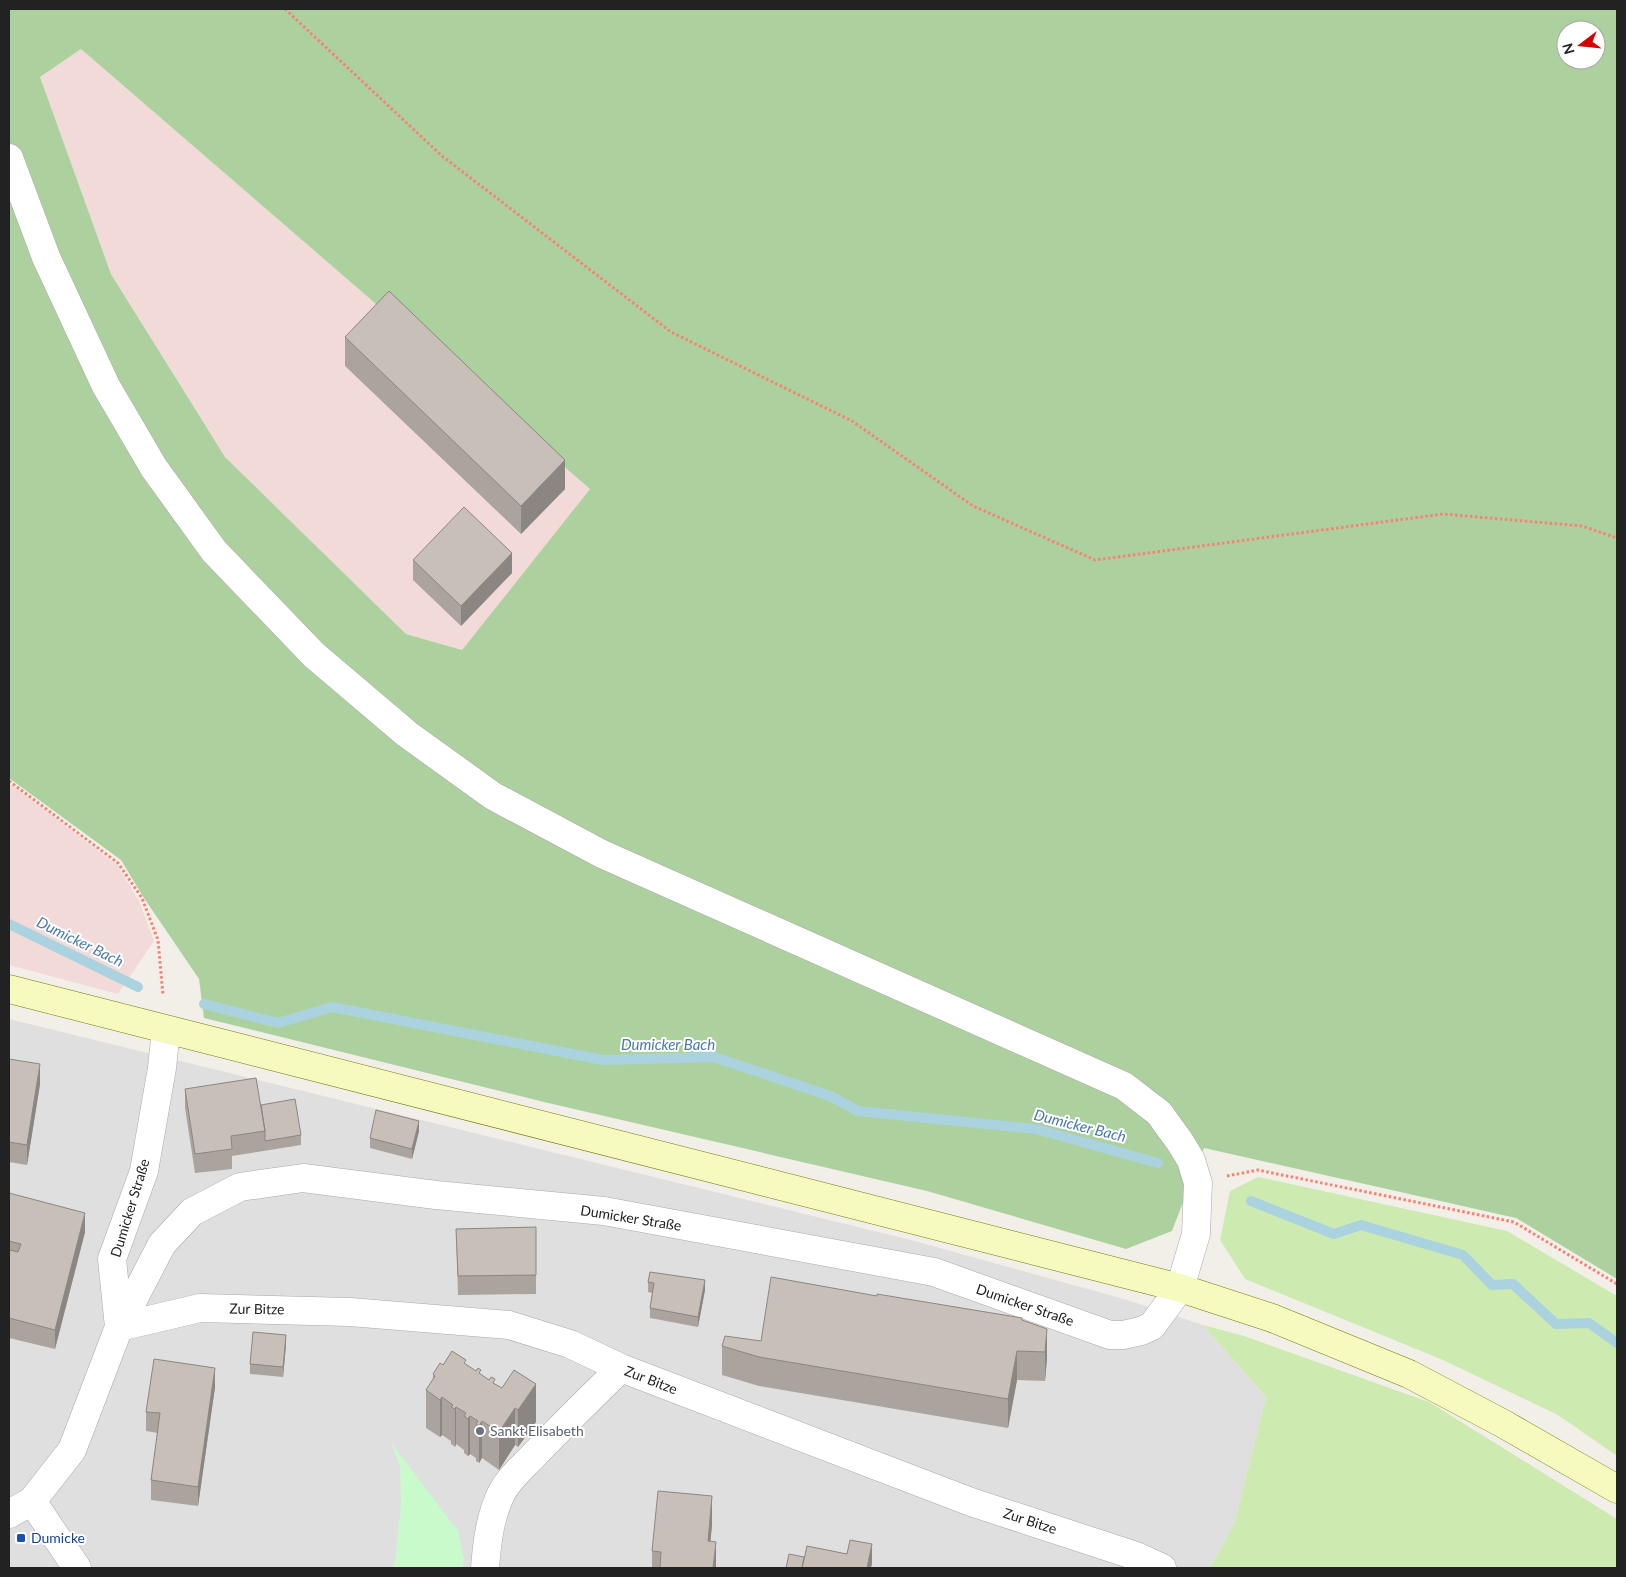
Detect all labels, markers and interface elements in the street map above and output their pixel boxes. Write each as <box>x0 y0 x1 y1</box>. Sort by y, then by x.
north arrow <box>1556 20 1606 70</box>
text: N <box>1558 41 1578 56</box>
water label: Dumicker Bach <box>34 912 127 970</box>
water label: Dumicker Bach <box>621 1035 715 1053</box>
water label: Dumicker Bach <box>1032 1105 1128 1145</box>
street label: Dumicker Straße <box>106 1157 153 1259</box>
street label: Dumicker Straße <box>579 1201 683 1234</box>
street label: Dumicker Straße <box>974 1280 1076 1329</box>
street label: Zur Bitze <box>229 1300 285 1317</box>
street label: Zur Bitze <box>622 1362 680 1397</box>
place label: Sankt Elisabeth <box>490 1422 584 1439</box>
marker: Sankt Elisabeth <box>474 1425 486 1437</box>
street label: Zur Bitze <box>1001 1504 1059 1537</box>
place label: Dumicke <box>31 1529 85 1546</box>
marker: Dumicke <box>15 1532 27 1544</box>

